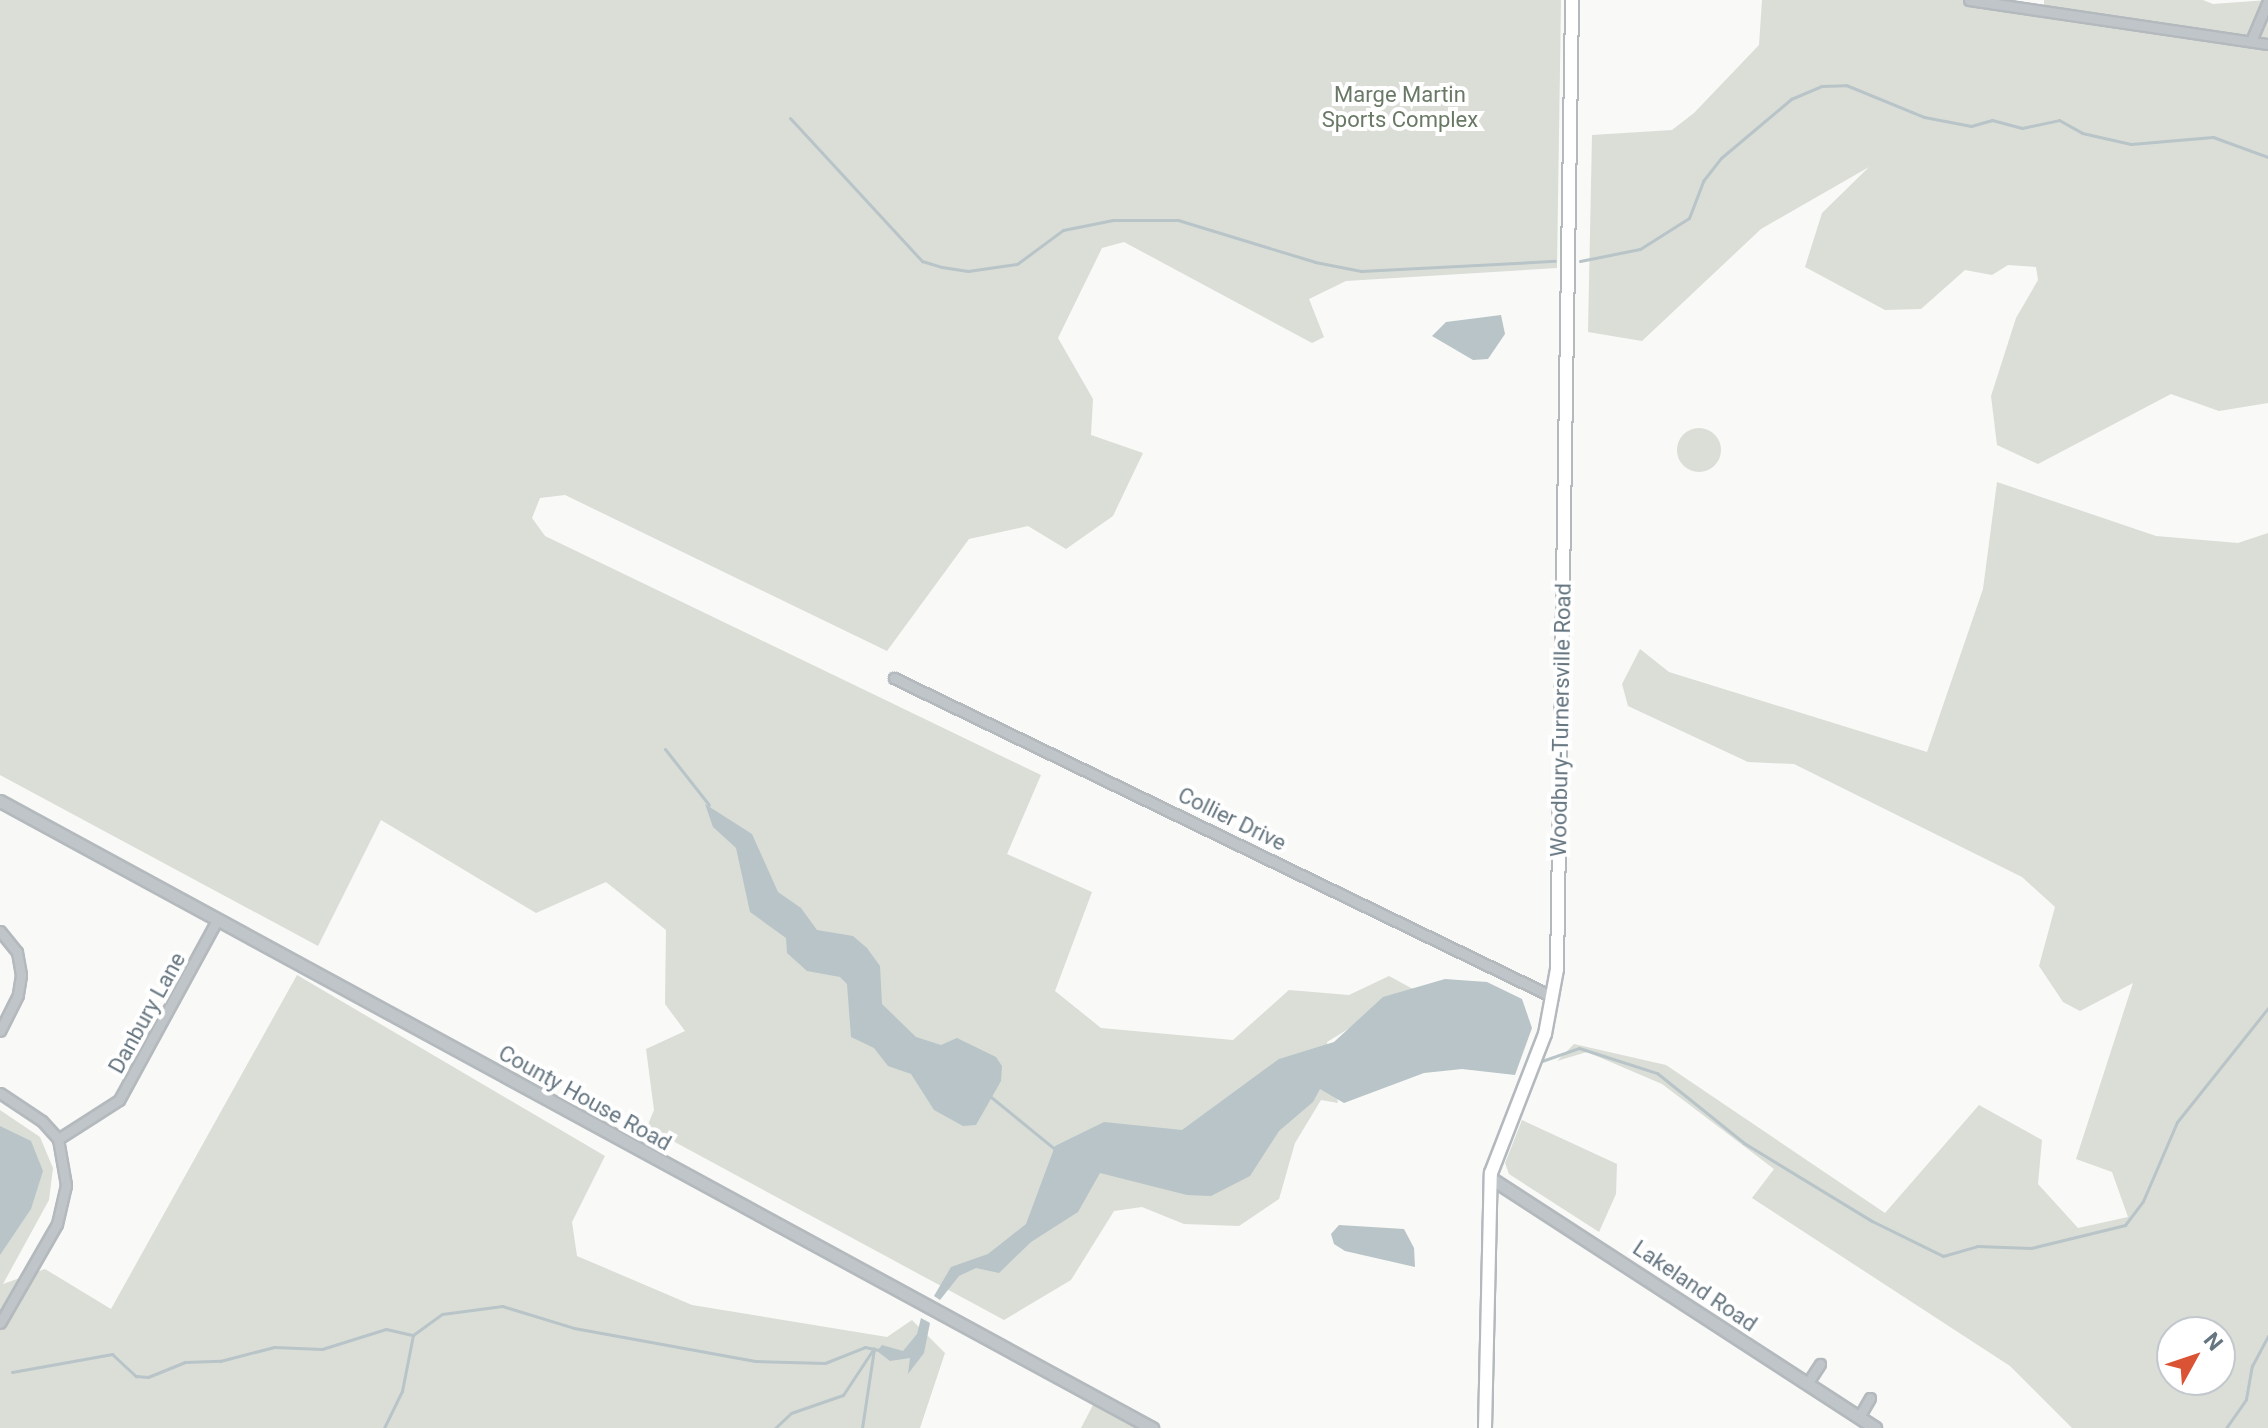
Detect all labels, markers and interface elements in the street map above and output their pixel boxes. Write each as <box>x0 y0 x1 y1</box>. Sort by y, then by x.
park label: Marge Martin Sports Complex <box>1322 81 1478 132</box>
street label: Woodbury-Turnersville Road <box>1545 583 1577 857</box>
street label: Collier Drive <box>1174 782 1290 856</box>
street label: Danbury Lane <box>103 948 191 1078</box>
street label: County House Road <box>494 1040 676 1156</box>
street label: Lakeland Road <box>1628 1235 1762 1337</box>
north arrow <box>2156 1316 2236 1396</box>
text: N <box>2199 1328 2228 1356</box>

